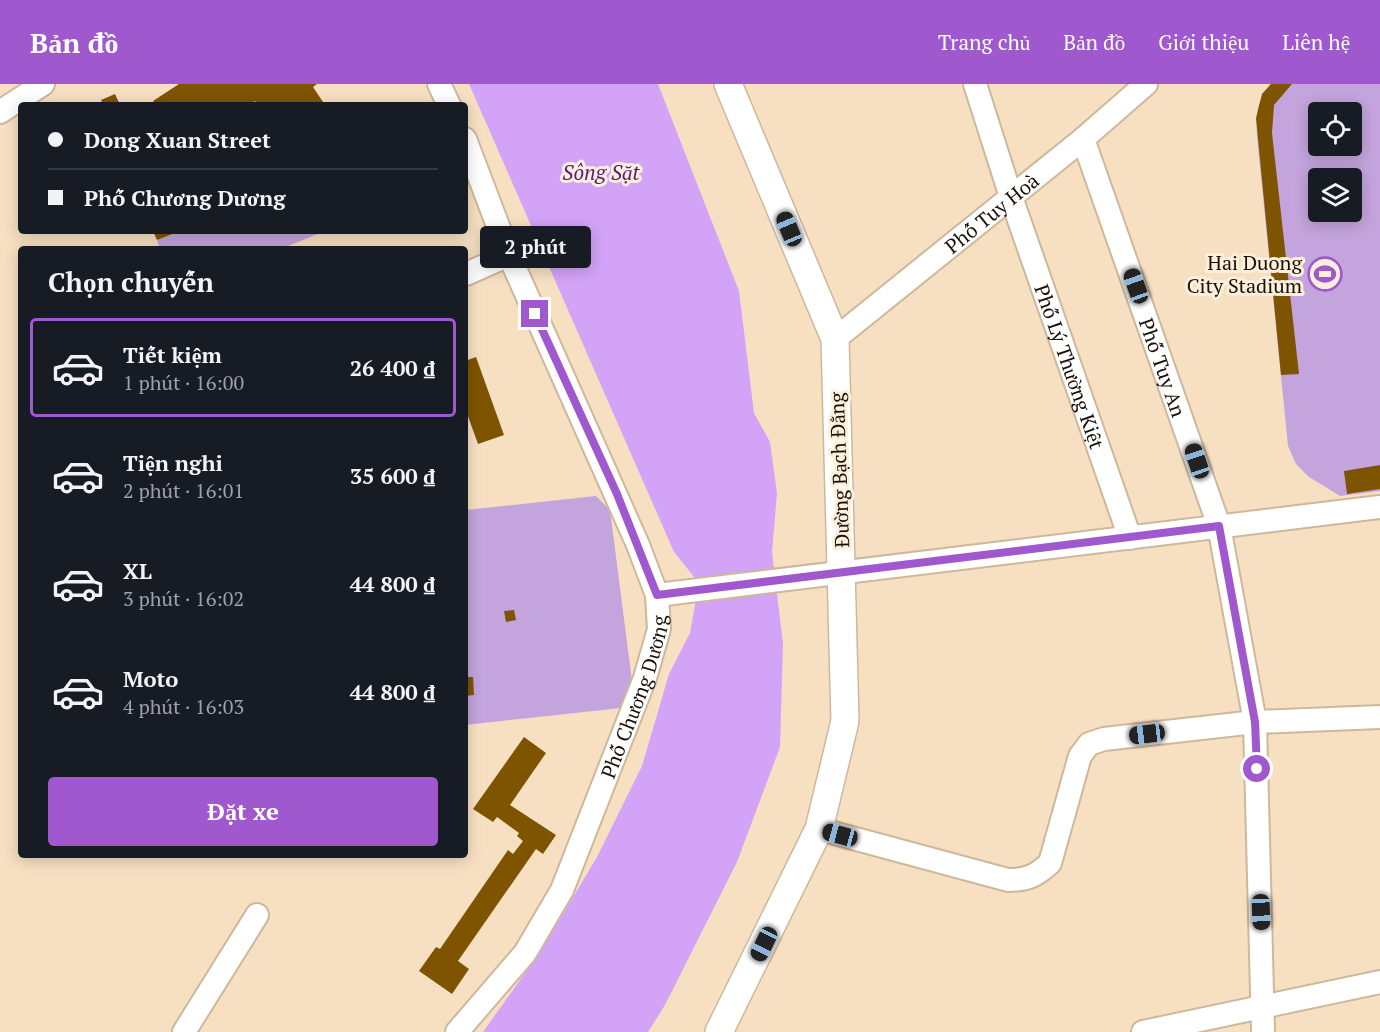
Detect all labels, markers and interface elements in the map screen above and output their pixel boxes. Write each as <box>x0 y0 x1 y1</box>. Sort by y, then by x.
text: Bản đồ <box>30 24 119 61</box>
text: Trang chủ <box>938 28 1030 56</box>
text: Bản đồ <box>1063 28 1125 56</box>
text: Giới thiệu <box>1158 28 1249 56</box>
text: Liên hệ <box>1282 28 1350 56</box>
map controls <box>1308 102 1362 222</box>
button: locate <box>1308 102 1362 156</box>
text: Dong Xuan Street <box>84 125 271 154</box>
water label: Sông Sặt <box>562 158 641 186</box>
street label: Phố Tuy Hoà <box>939 167 1044 259</box>
button: layers <box>1308 168 1362 222</box>
text: Phố Chương Dương <box>84 183 286 212</box>
car <box>774 209 804 249</box>
callout: 2 phút <box>480 227 590 269</box>
text: 2 phút <box>504 233 567 260</box>
place label: Hai Duong City Stadium <box>1187 249 1302 299</box>
sports icon: Hai Duong City Stadium <box>1307 256 1343 292</box>
text: Chọn chuyến <box>48 264 214 300</box>
car <box>1121 266 1151 306</box>
street label: Phố Lý Thường Kiệt <box>1029 280 1112 453</box>
route end <box>521 300 548 327</box>
street label: Phố Tuy An <box>1133 314 1193 420</box>
text: Tiết kiệm <box>123 340 222 369</box>
icon: car <box>51 341 105 395</box>
text: 26 400 ₫ <box>350 353 435 382</box>
text: 1 phút · 16:00 <box>123 369 244 396</box>
street label: Đường Bạch Đằng <box>823 391 855 548</box>
car <box>1183 441 1211 481</box>
text: Tiện nghi <box>123 448 223 477</box>
icon: car <box>51 449 105 503</box>
text: 35 600 ₫ <box>350 461 435 490</box>
text: 2 phút · 16:01 <box>123 477 244 504</box>
text: XL <box>123 556 152 585</box>
icon: car <box>51 557 105 611</box>
text: 44 800 ₫ <box>350 569 435 598</box>
text: 3 phút · 16:02 <box>123 585 244 612</box>
street label: Phố Chương Dương <box>594 614 673 782</box>
text: Moto <box>123 664 178 693</box>
icon: car <box>51 665 105 719</box>
text: 44 800 ₫ <box>350 677 435 706</box>
text: 4 phút · 16:03 <box>123 693 244 720</box>
car <box>1128 723 1166 745</box>
route start <box>1243 755 1270 782</box>
button: Đặt xe <box>48 777 438 846</box>
car <box>820 822 860 848</box>
car <box>1251 894 1271 930</box>
car <box>748 924 780 964</box>

